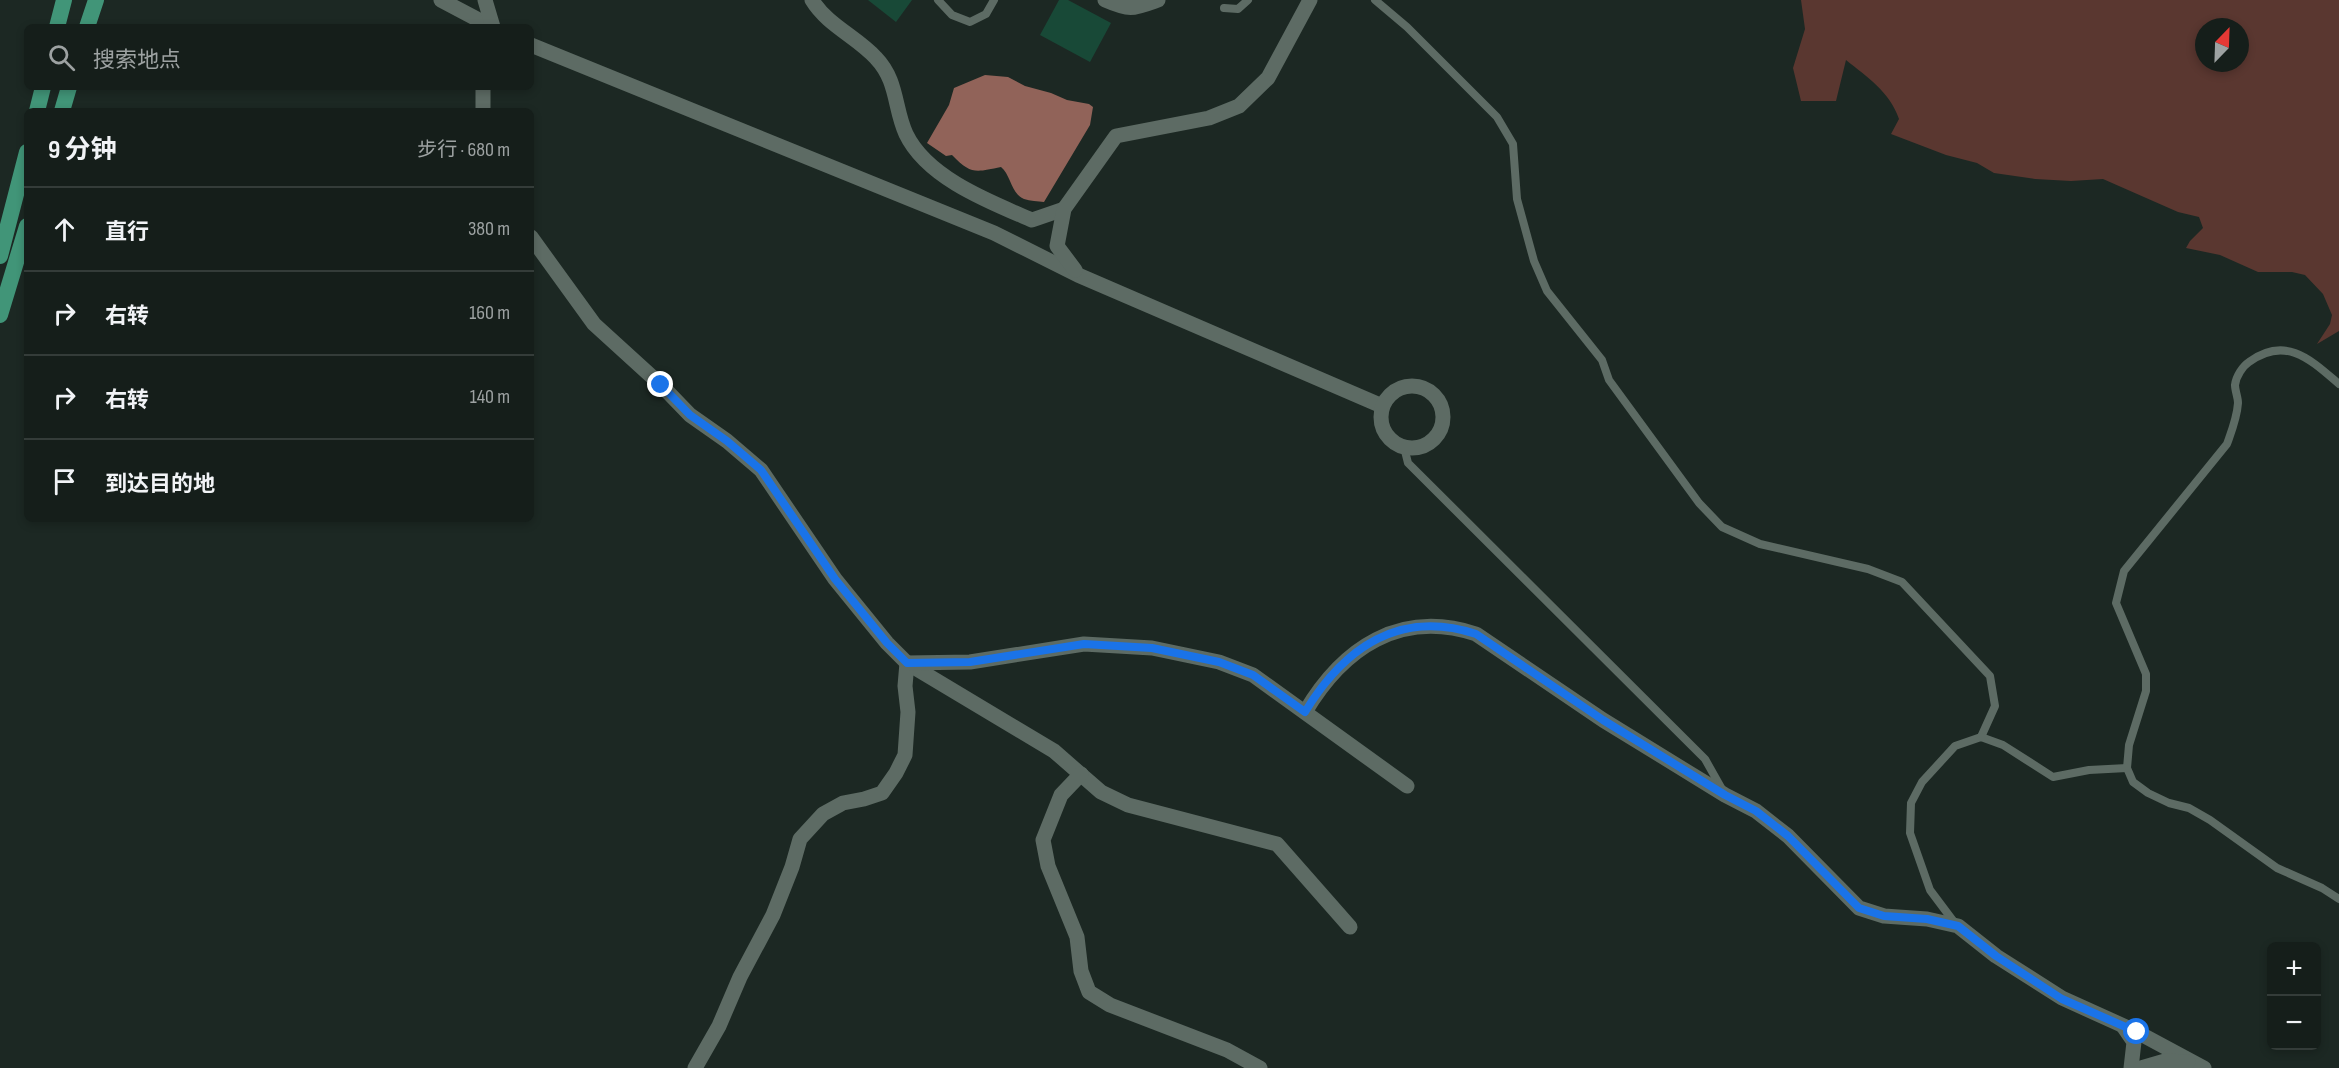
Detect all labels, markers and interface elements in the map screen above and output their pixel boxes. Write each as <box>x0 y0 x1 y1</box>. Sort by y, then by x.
north arrow <box>2195 18 2249 72</box>
search box <box>24 24 534 90</box>
icon: search <box>45 41 78 74</box>
text: 搜索地点 <box>93 47 181 74</box>
text: 9 分钟 <box>48 135 116 166</box>
text: 步行 · 680 m <box>417 138 510 162</box>
icon: ahead <box>48 213 81 246</box>
text: 380 m <box>468 217 510 241</box>
text: 直行 <box>105 219 149 246</box>
icon: right <box>48 297 81 330</box>
text: 160 m <box>469 301 510 325</box>
text: 右转 <box>105 303 149 330</box>
route end <box>647 371 673 397</box>
icon: right <box>48 381 81 414</box>
text: 140 m <box>470 385 510 409</box>
text: 右转 <box>105 387 149 414</box>
icon: arrive <box>48 465 81 498</box>
text: 到达目的地 <box>105 471 215 498</box>
map controls <box>2267 942 2321 1050</box>
button: + <box>2267 942 2321 996</box>
button: − <box>2267 996 2321 1050</box>
route start <box>2123 1018 2149 1044</box>

